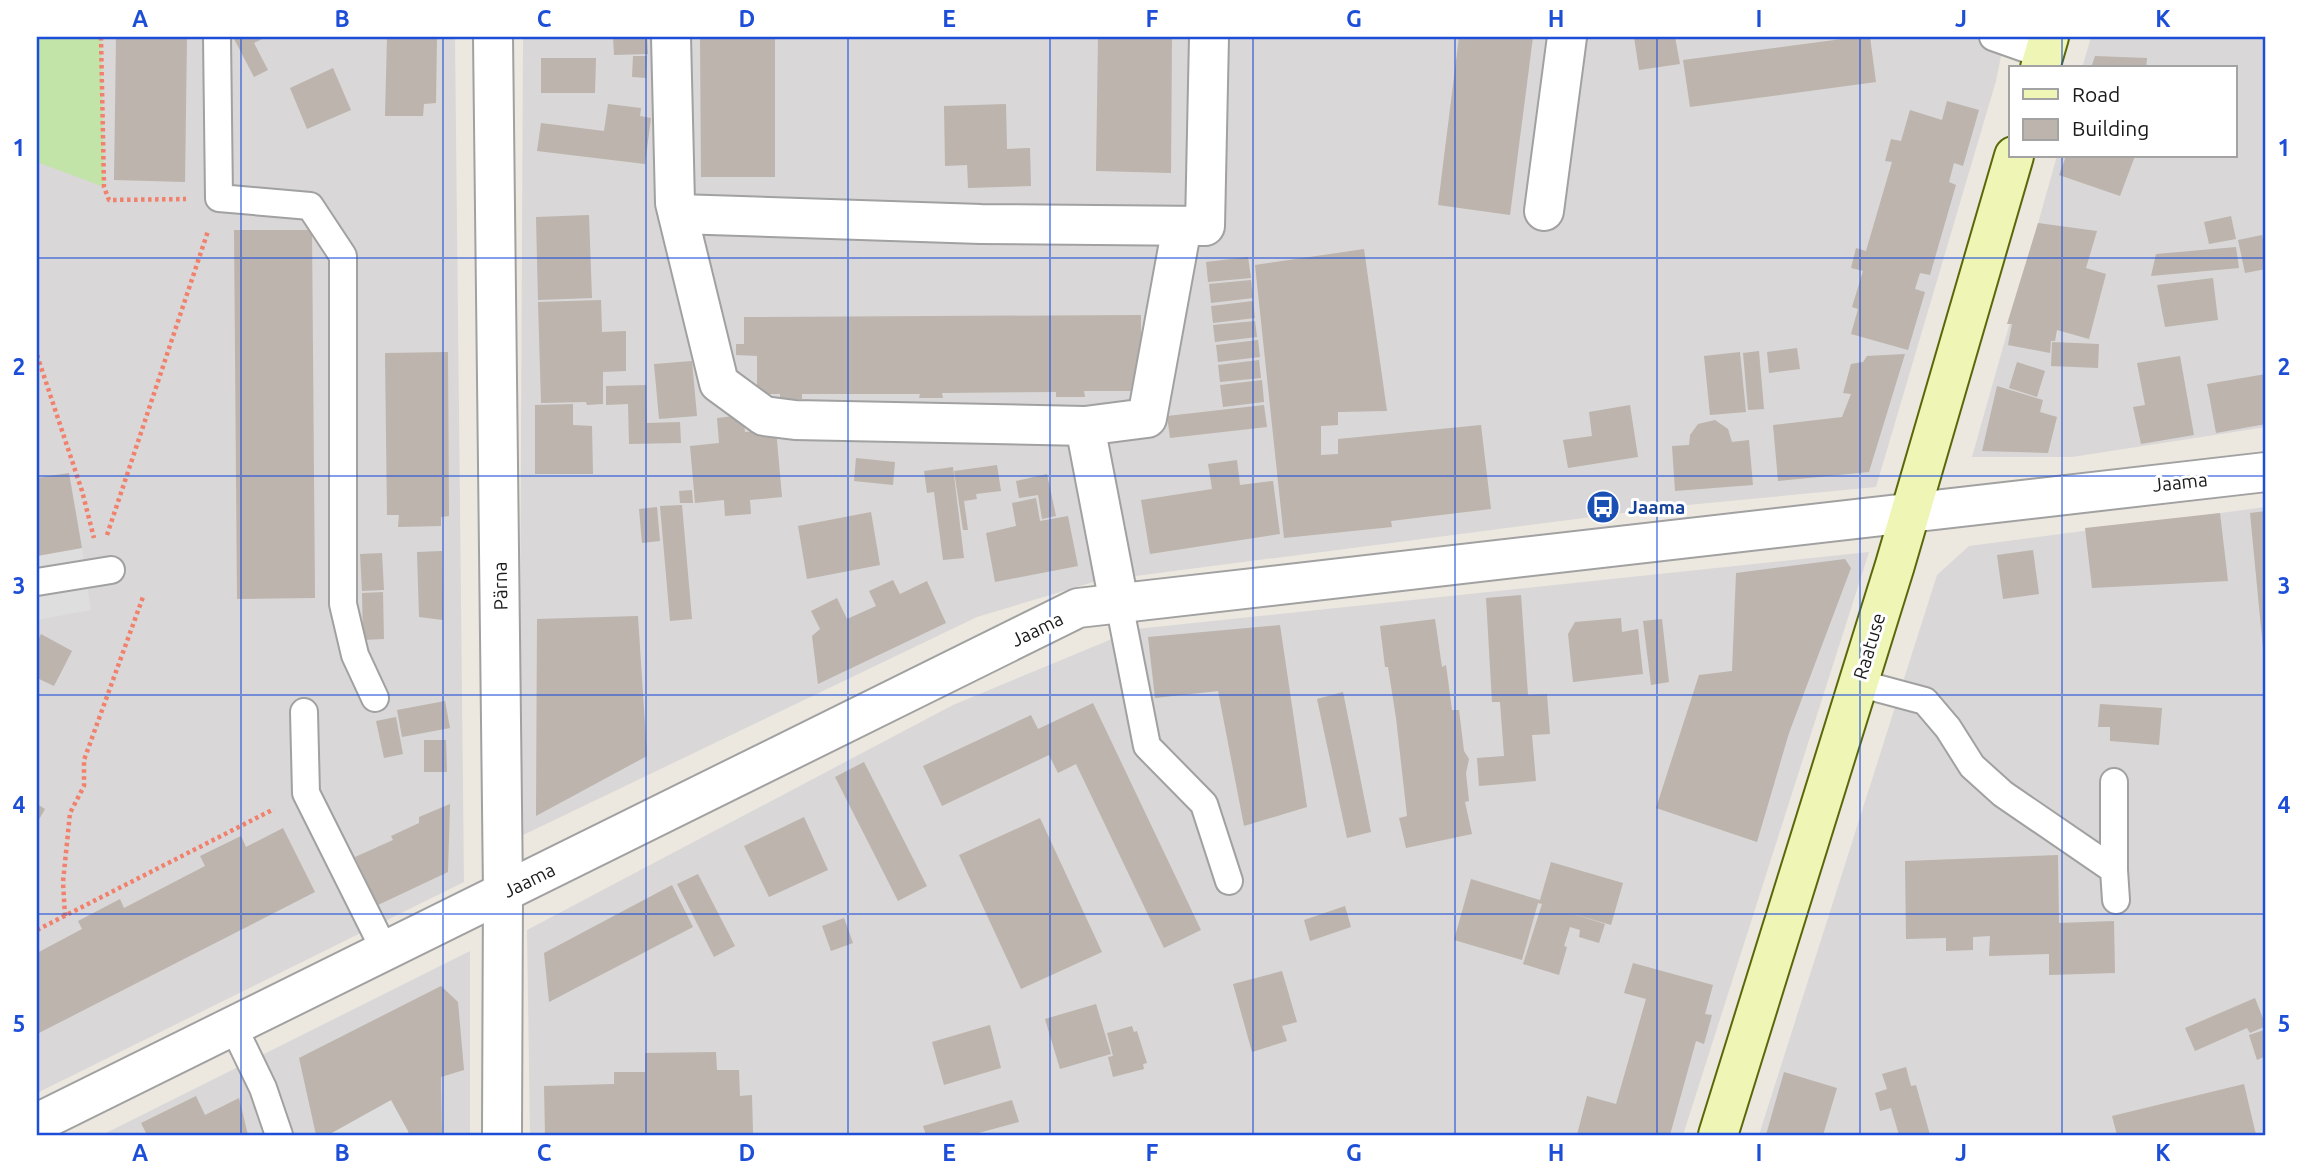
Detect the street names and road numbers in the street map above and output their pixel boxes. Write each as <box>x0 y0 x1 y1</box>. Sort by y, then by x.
street label: Jaama <box>2151 468 2209 496</box>
street label: Pärna <box>489 561 511 611</box>
street label: Jaama <box>1007 607 1067 651</box>
street label: Raatuse <box>1848 610 1890 682</box>
street label: Jaama <box>499 858 559 902</box>

